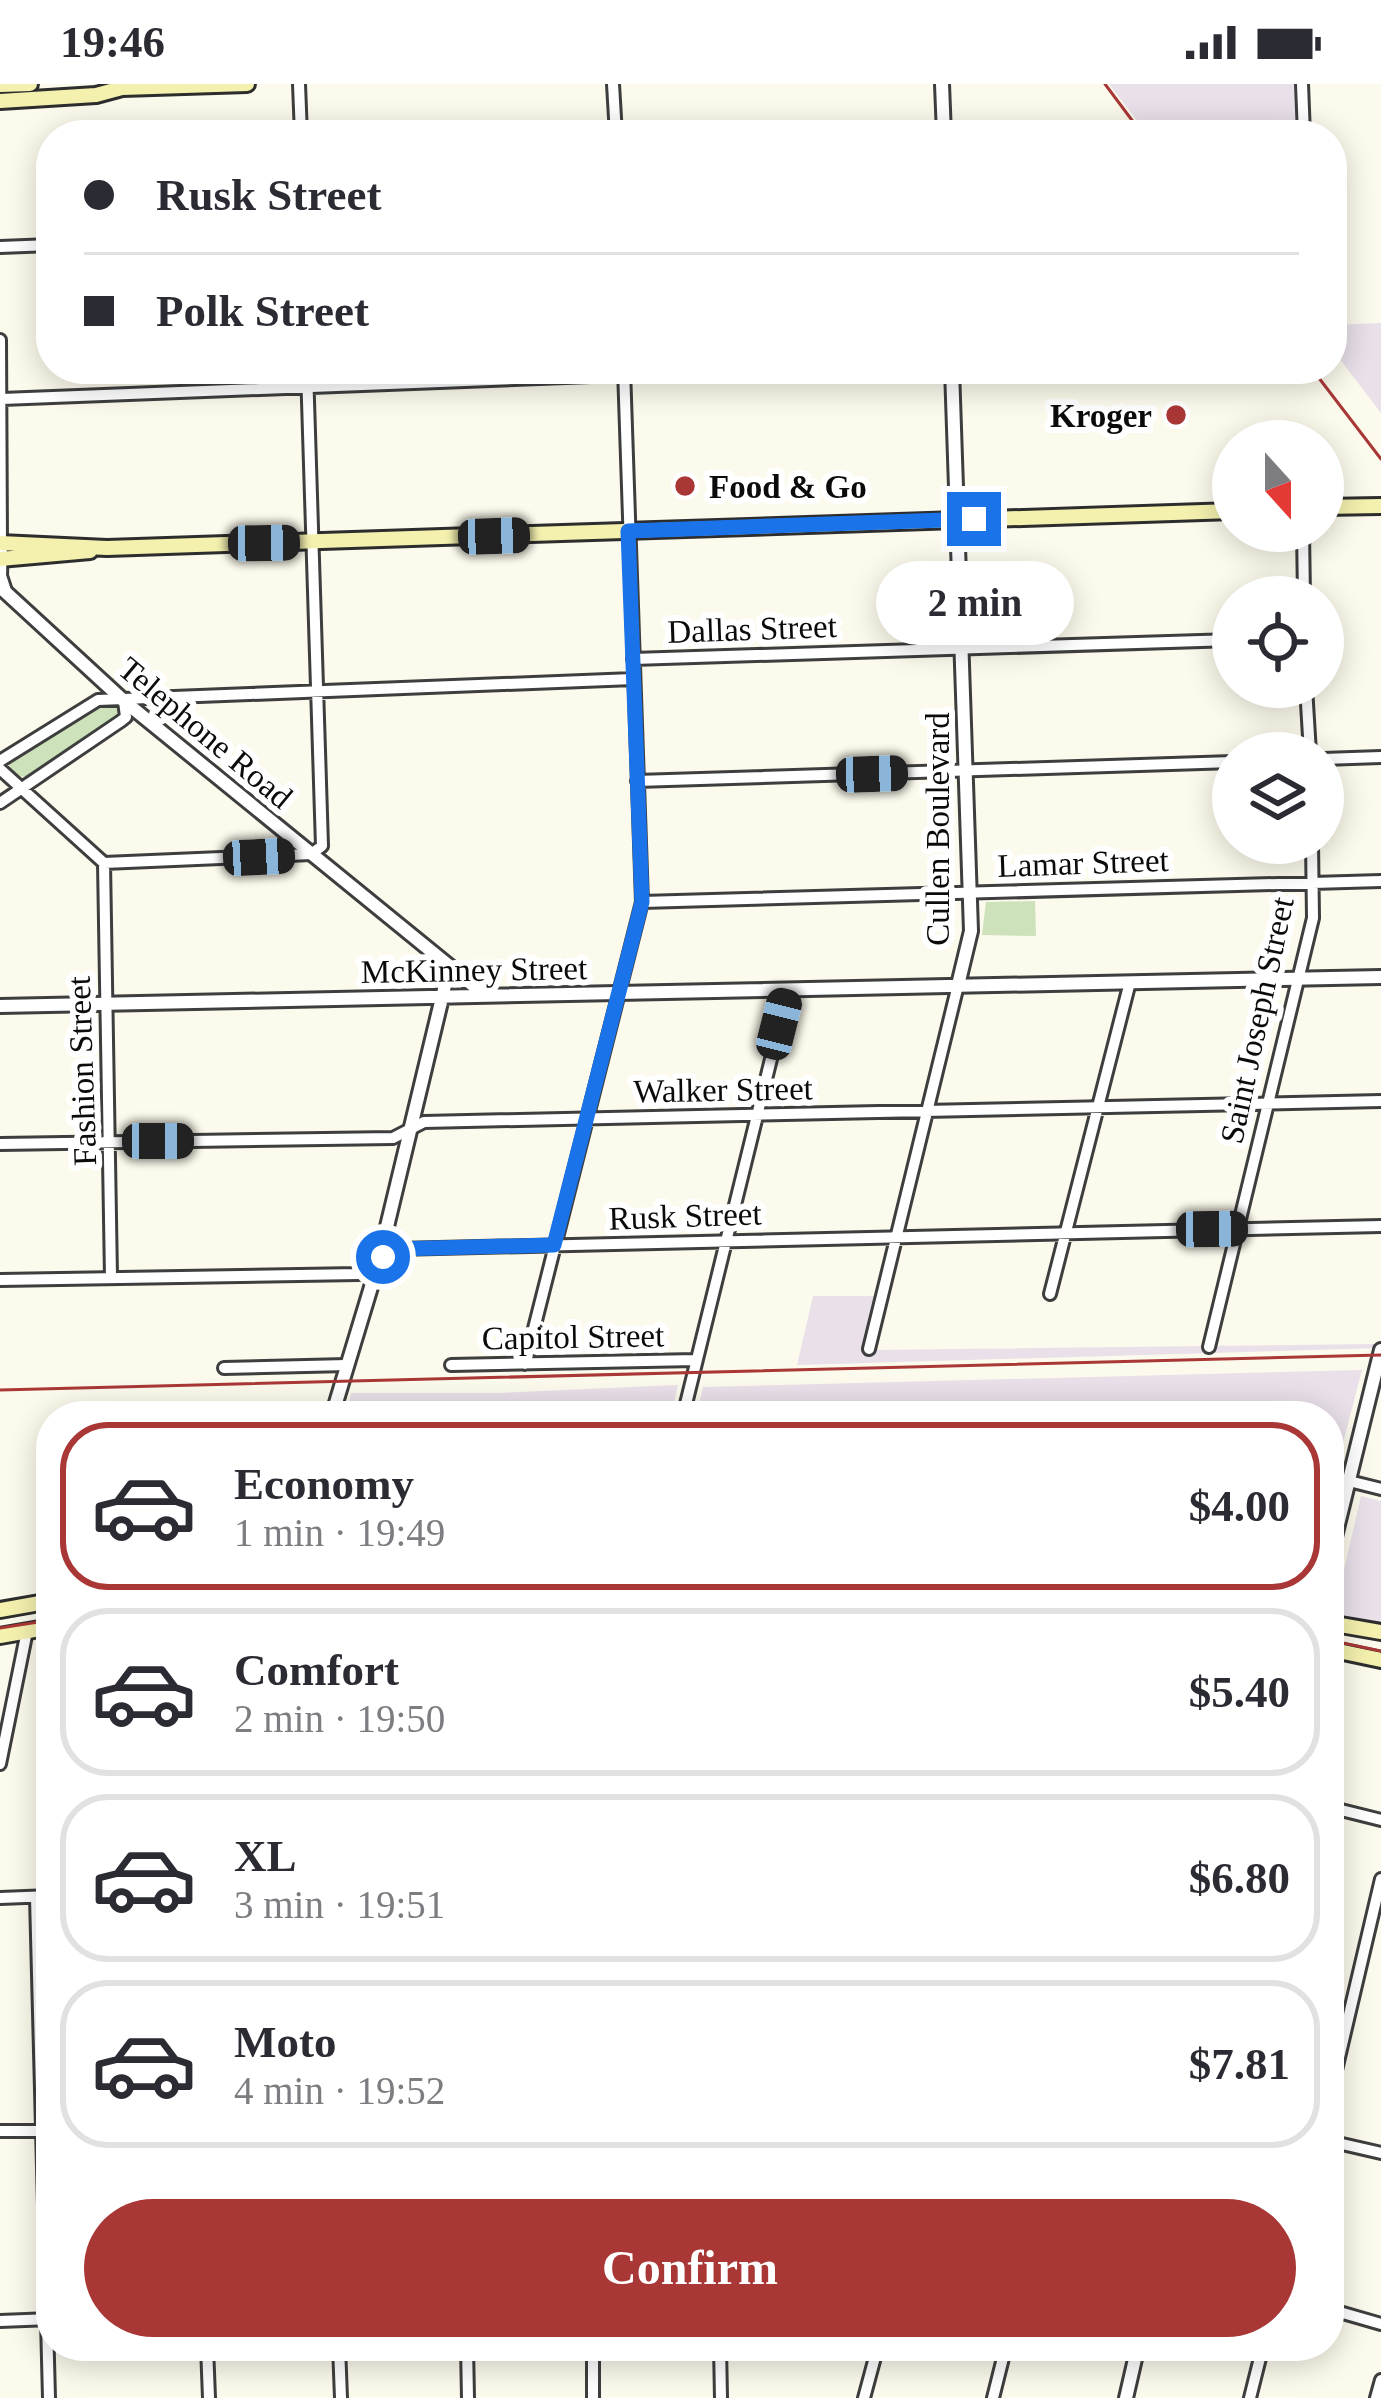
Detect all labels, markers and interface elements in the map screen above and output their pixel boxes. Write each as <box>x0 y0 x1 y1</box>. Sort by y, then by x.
text: 19:46 <box>60 17 165 67</box>
text: Rusk Street <box>156 170 381 220</box>
text: Polk Street <box>156 286 369 336</box>
place label: Kroger <box>1050 398 1152 434</box>
marker: Kroger <box>1163 402 1189 428</box>
north arrow <box>1212 420 1344 552</box>
map controls <box>1212 420 1344 864</box>
place label: Food & Go <box>709 469 867 505</box>
marker: Food & Go <box>672 473 698 499</box>
route end <box>947 492 1001 546</box>
car <box>457 517 531 555</box>
car <box>228 524 300 562</box>
callout: 2 min <box>875 561 1073 645</box>
button: locate <box>1212 576 1344 708</box>
text: 2 min <box>928 581 1022 624</box>
street label: Dallas Street <box>667 608 837 650</box>
street label: Telephone Road <box>111 650 300 816</box>
street label: Cullen Boulevard <box>920 712 956 946</box>
button: layers <box>1212 732 1344 864</box>
car <box>835 755 909 793</box>
car <box>222 837 296 877</box>
street label: Lamar Street <box>997 842 1169 884</box>
street label: Saint Joseph Street <box>1213 894 1301 1147</box>
street label: McKinney Street <box>361 950 587 990</box>
street label: Fashion Street <box>61 976 103 1166</box>
car <box>753 985 805 1063</box>
street label: Walker Street <box>633 1070 813 1110</box>
car <box>122 1123 194 1159</box>
street label: Rusk Street <box>608 1195 762 1237</box>
car <box>1176 1210 1248 1248</box>
route start <box>356 1230 410 1284</box>
street label: Capitol Street <box>482 1317 665 1357</box>
icon: car <box>90 1452 198 1560</box>
text: Economy <box>234 1459 414 1509</box>
text: $4.00 <box>1189 1481 1290 1531</box>
text: 1 min · 19:49 <box>234 1511 445 1554</box>
icon: car <box>90 1638 198 1746</box>
text: Comfort <box>234 1645 399 1695</box>
text: $5.40 <box>1189 1667 1290 1717</box>
text: 2 min · 19:50 <box>234 1697 445 1740</box>
icon: car <box>90 1824 198 1932</box>
text: XL <box>234 1831 297 1881</box>
text: $6.80 <box>1189 1853 1290 1903</box>
text: 3 min · 19:51 <box>234 1883 445 1926</box>
icon: car <box>90 2010 198 2118</box>
text: Moto <box>234 2017 336 2067</box>
text: $7.81 <box>1189 2039 1290 2089</box>
text: 4 min · 19:52 <box>234 2069 445 2112</box>
button: Confirm <box>84 2199 1296 2337</box>

